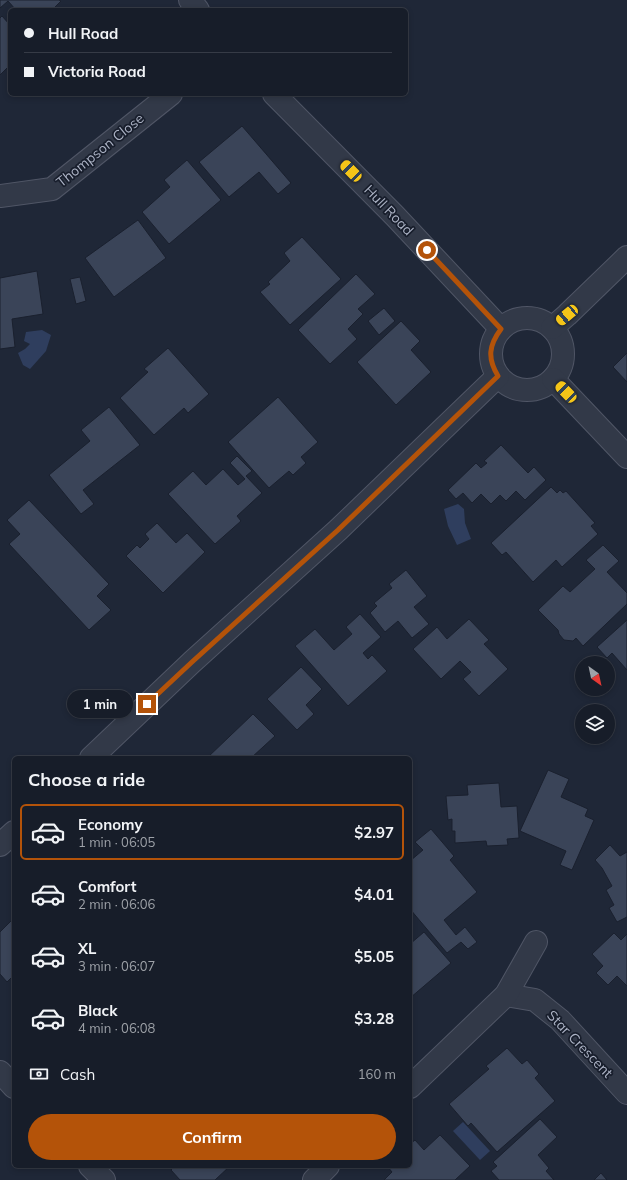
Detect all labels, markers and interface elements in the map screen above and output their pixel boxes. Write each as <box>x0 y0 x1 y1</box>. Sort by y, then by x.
text: Hull Road <box>48 24 118 43</box>
text: Victoria Road <box>48 62 146 81</box>
street label: Thompson Close <box>53 109 147 191</box>
car <box>338 158 364 184</box>
street label: Hull Road <box>360 181 418 239</box>
route start <box>418 241 436 259</box>
car <box>554 303 580 327</box>
car <box>553 379 579 405</box>
north arrow <box>575 656 615 696</box>
map controls <box>575 656 615 744</box>
callout: 1 min <box>67 690 133 718</box>
route end <box>138 695 156 713</box>
text: 1 min <box>83 696 117 712</box>
button: layers <box>575 704 615 744</box>
text: Choose a ride <box>28 768 145 791</box>
icon: car <box>30 814 66 850</box>
text: Economy <box>78 815 143 834</box>
text: $2.97 <box>354 823 394 842</box>
text: 1 min · 06:05 <box>78 834 155 850</box>
icon: car <box>30 876 66 912</box>
text: Comfort <box>78 877 136 896</box>
text: $4.01 <box>354 885 394 904</box>
text: 2 min · 06:06 <box>78 896 155 912</box>
icon: car <box>30 938 66 974</box>
text: XL <box>78 939 96 958</box>
text: $5.05 <box>354 947 394 966</box>
text: 3 min · 06:07 <box>78 958 155 974</box>
icon: car <box>30 1000 66 1036</box>
text: Black <box>78 1001 117 1020</box>
street label: Star Crescent <box>543 1006 617 1082</box>
text: $3.28 <box>354 1009 394 1028</box>
text: 4 min · 06:08 <box>78 1020 155 1036</box>
icon: cash <box>28 1063 50 1085</box>
text: Cash <box>60 1065 95 1084</box>
text: 160 m <box>358 1066 396 1082</box>
button: Confirm <box>28 1114 396 1160</box>

